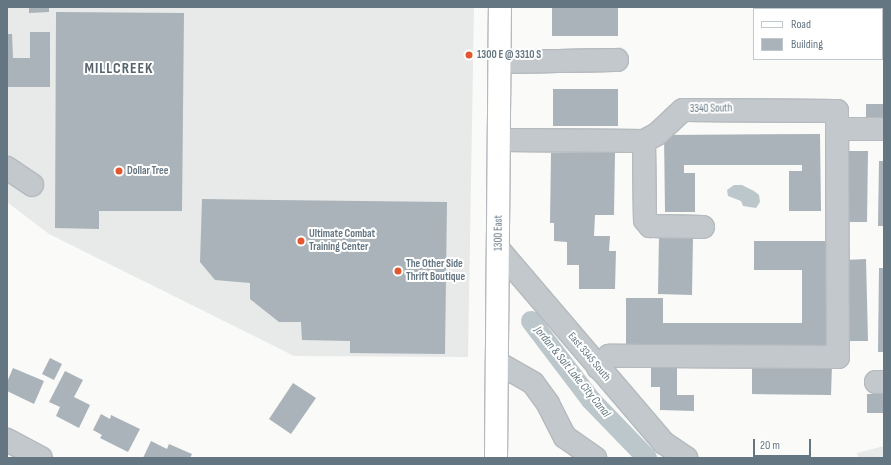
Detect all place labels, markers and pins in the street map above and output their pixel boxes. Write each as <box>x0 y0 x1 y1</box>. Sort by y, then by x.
place label: 1300 E @ 3310 S <box>477 48 541 62</box>
marker: 1300 E @ 3310 S <box>464 50 474 60</box>
place label: Dollar Tree <box>127 164 168 178</box>
marker: Dollar Tree <box>114 166 124 176</box>
place label: Ultimate Combat Training Center <box>309 228 375 254</box>
marker: Ultimate Combat Training Center <box>296 236 306 246</box>
place label: The Other Side Thrift Boutique <box>406 258 465 284</box>
marker: The Other Side Thrift Boutique <box>393 266 403 276</box>

